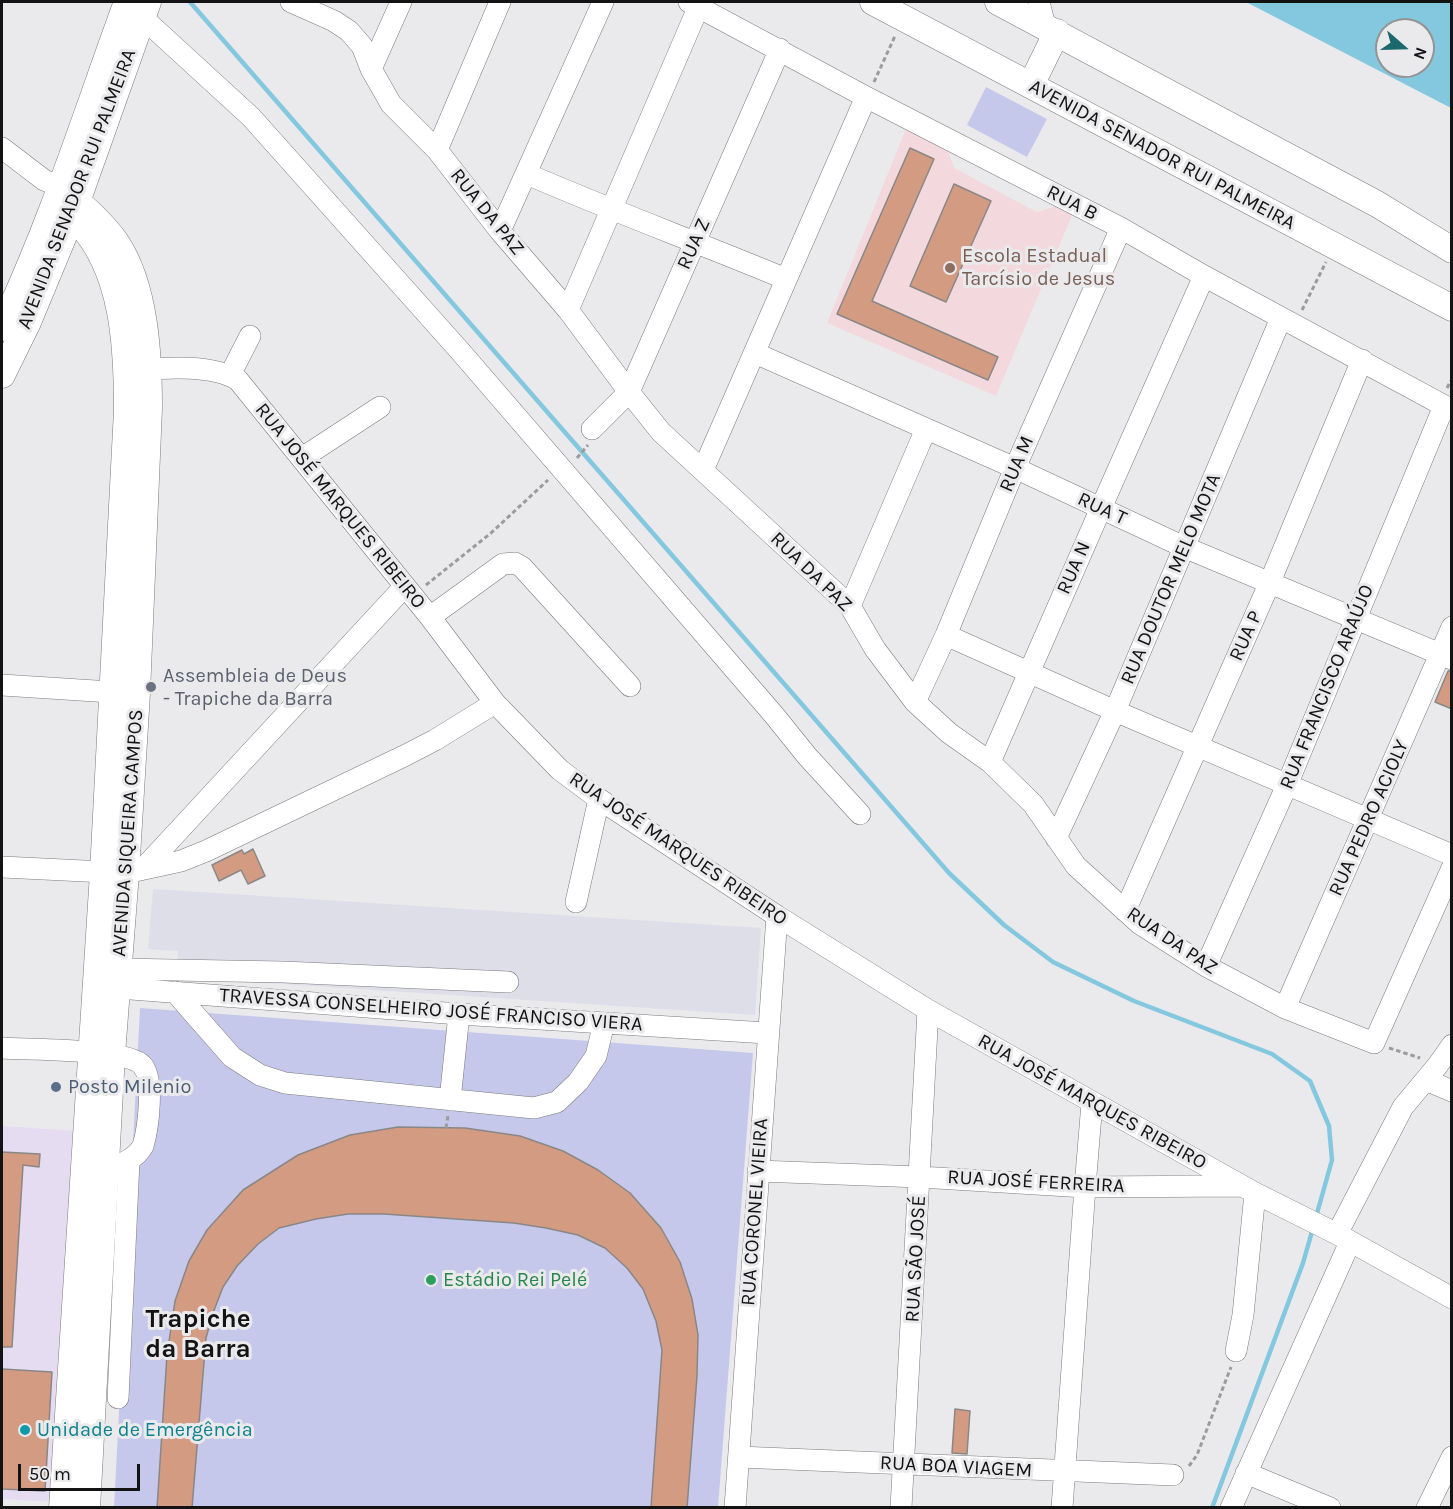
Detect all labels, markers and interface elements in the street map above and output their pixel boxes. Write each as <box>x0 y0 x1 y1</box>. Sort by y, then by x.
north arrow <box>1375 18 1435 78</box>
text: N <box>1410 45 1431 62</box>
street label: AVENIDA SENADOR RUI PALMEIRA <box>12 46 142 332</box>
street label: AVENIDA SENADOR RUI PALMEIRA <box>1025 74 1299 236</box>
street label: RUA DA PAZ <box>445 164 529 260</box>
street label: RUA B <box>1043 180 1101 226</box>
street label: RUA Z <box>672 215 716 273</box>
place label: Escola Estadual Tarcísio de Jesus <box>962 244 1115 291</box>
marker: Escola Estadual Tarcísio de Jesus <box>943 261 957 275</box>
street label: RUA JOSÉ MARQUES RIBEIRO <box>250 398 430 614</box>
street label: RUA M <box>995 432 1039 496</box>
street label: RUA DOUTOR MELO MOTA <box>1116 470 1226 688</box>
street label: RUA T <box>1074 487 1130 531</box>
street label: RUA DA PAZ <box>765 527 857 617</box>
street label: RUA N <box>1052 538 1096 598</box>
street label: RUA FRANCISCO ARAÚJO <box>1275 581 1379 793</box>
street label: RUA P <box>1224 607 1268 665</box>
place label: Assembleia de Deus - Trapiche da Barra <box>163 664 347 711</box>
marker: Assembleia de Deus - Trapiche da Barra <box>144 680 158 694</box>
street label: AVENIDA SIQUEIRA CAMPOS <box>107 708 149 958</box>
street label: RUA PEDRO ACIOLY <box>1324 736 1414 900</box>
street label: RUA JOSÉ MARQUES RIBEIRO <box>564 767 792 931</box>
street label: RUA DA PAZ <box>1122 902 1222 980</box>
street label: TRAVESSA CONSELHEIRO JOSÉ FRANCISO VIERA <box>219 983 643 1037</box>
street label: RUA JOSÉ MARQUES RIBEIRO <box>973 1029 1211 1175</box>
place label: Posto Milenio <box>68 1075 191 1099</box>
marker: Posto Milenio <box>49 1080 63 1094</box>
street label: RUA CORONEL VIEIRA <box>736 1117 774 1307</box>
street label: RUA JOSÉ FERREIRA <box>947 1165 1125 1199</box>
street label: RUA SÃO JOSÉ <box>901 1195 931 1323</box>
place label: Estádio Rei Pelé <box>443 1268 587 1292</box>
marker: Estádio Rei Pelé <box>424 1273 438 1287</box>
district label: Trapiche da Barra <box>145 1304 251 1366</box>
place label: Unidade de Emergência <box>37 1418 253 1442</box>
marker: Unidade de Emergência <box>18 1423 32 1437</box>
street label: RUA BOA VIAGEM <box>879 1451 1033 1483</box>
scale bar <box>21 1452 142 1490</box>
text: 50 m <box>29 1463 71 1485</box>

